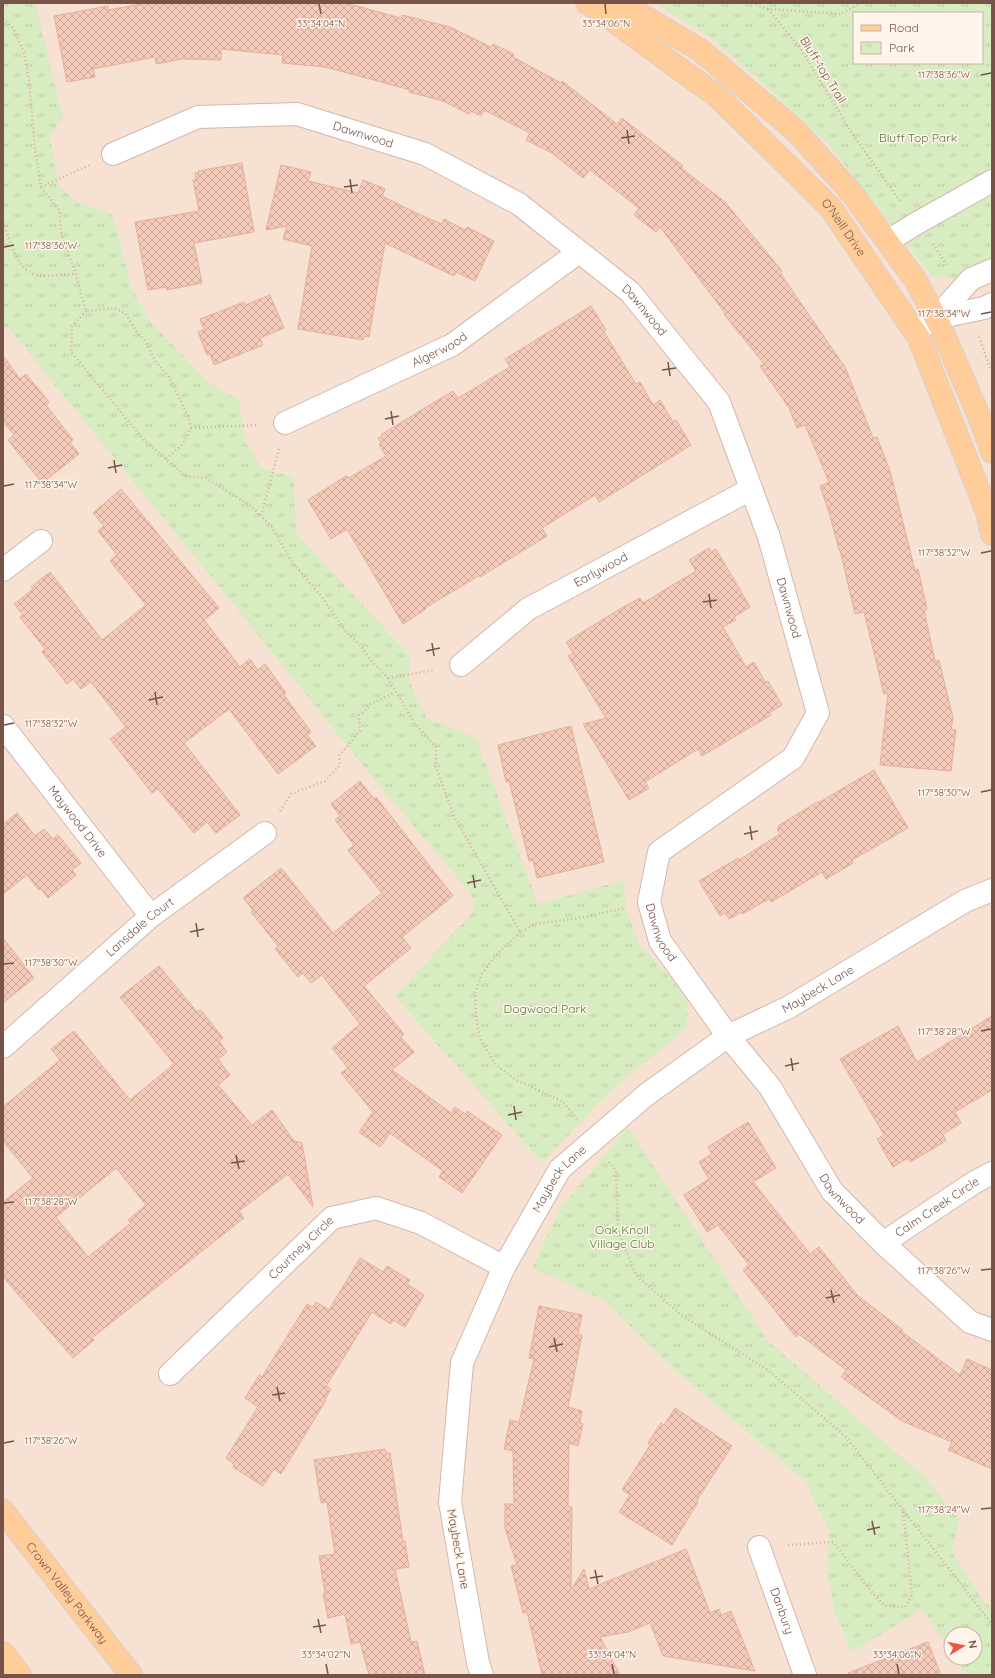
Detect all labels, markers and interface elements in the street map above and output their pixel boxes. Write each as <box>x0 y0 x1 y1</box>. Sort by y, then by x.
legend <box>853 12 983 64</box>
text: 33°34'04"N <box>297 17 345 30</box>
text: 33°34'06"N <box>582 17 630 30</box>
text: Road <box>889 20 919 35</box>
street label: Bluff-top Trail <box>797 34 850 106</box>
text: Park <box>889 40 914 55</box>
text: 117°38'36"W <box>918 68 971 81</box>
street label: Dawnwood <box>331 118 395 151</box>
park label: Bluff Top Park <box>879 130 957 145</box>
street label: O'Neill Drive <box>819 195 870 259</box>
text: 117°38'36"W <box>25 239 78 252</box>
street label: Dawnwood <box>619 281 670 339</box>
text: 117°38'34"W <box>918 307 971 320</box>
street label: Algerwood <box>409 329 470 370</box>
text: 117°38'34"W <box>25 478 78 491</box>
text: 117°38'32"W <box>918 546 971 559</box>
street label: Earlywood <box>571 549 630 590</box>
street label: Dawnwood <box>774 576 805 640</box>
text: 117°38'32"W <box>25 717 78 730</box>
street label: Maywood Drive <box>45 782 111 860</box>
text: 117°38'30"W <box>917 786 971 799</box>
street label: Lansdale Court <box>102 894 176 959</box>
street label: Dawnwood <box>643 901 680 964</box>
text: 117°38'30"W <box>24 956 78 969</box>
street label: Maybeck Lane <box>779 962 857 1016</box>
park label: Dogwood Park <box>504 1001 586 1016</box>
text: 117°38'28"W <box>918 1025 971 1038</box>
street label: Maybeck Lane <box>529 1142 589 1215</box>
street label: Dawnwood <box>816 1171 868 1227</box>
street label: Calm Creek Circle <box>892 1173 982 1240</box>
text: 117°38'28"W <box>25 1195 78 1208</box>
street label: Courtney Circle <box>265 1212 337 1282</box>
park label: Oak Knoll Village Club <box>589 1222 655 1251</box>
text: 117°38'26"W <box>918 1264 971 1277</box>
text: 117°38'26"W <box>25 1434 78 1447</box>
text: 117°38'24"W <box>918 1503 971 1516</box>
street label: Maybeck Lane <box>444 1508 473 1590</box>
street label: Crown Valley Parkway <box>23 1539 112 1646</box>
street label: Danbury <box>767 1586 798 1636</box>
north arrow <box>943 1626 983 1666</box>
text: N <box>965 1639 980 1649</box>
text: 33°34'02"N <box>302 1648 350 1661</box>
text: 33°34'04"N <box>588 1648 636 1661</box>
text: 33°34'06"N <box>873 1648 921 1661</box>

